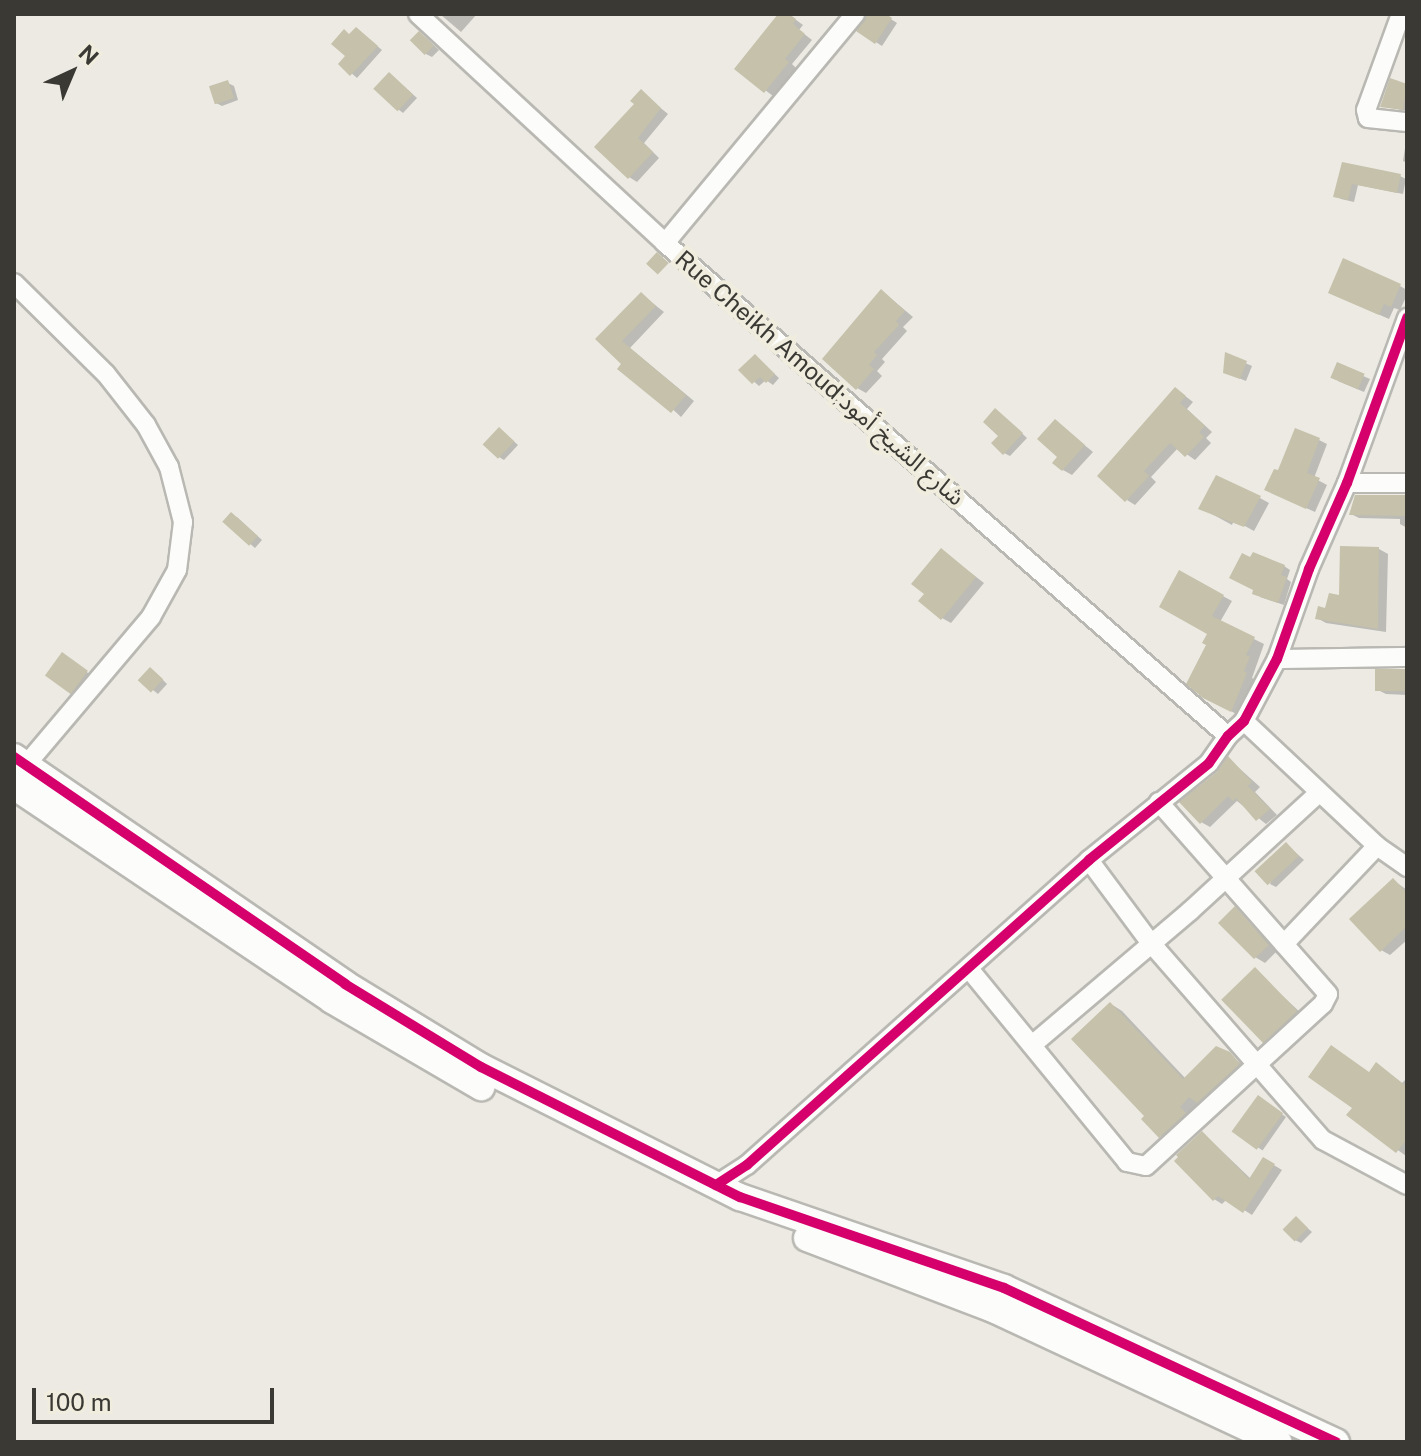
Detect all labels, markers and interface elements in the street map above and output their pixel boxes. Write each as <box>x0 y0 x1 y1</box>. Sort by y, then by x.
north arrow <box>32 32 112 112</box>
text: N <box>73 39 104 70</box>
street label: Rue Cheikh Amoud;شارع الشيخ أمود <box>669 244 971 512</box>
scale bar <box>36 1372 278 1422</box>
text: 100 m <box>46 1388 112 1416</box>

